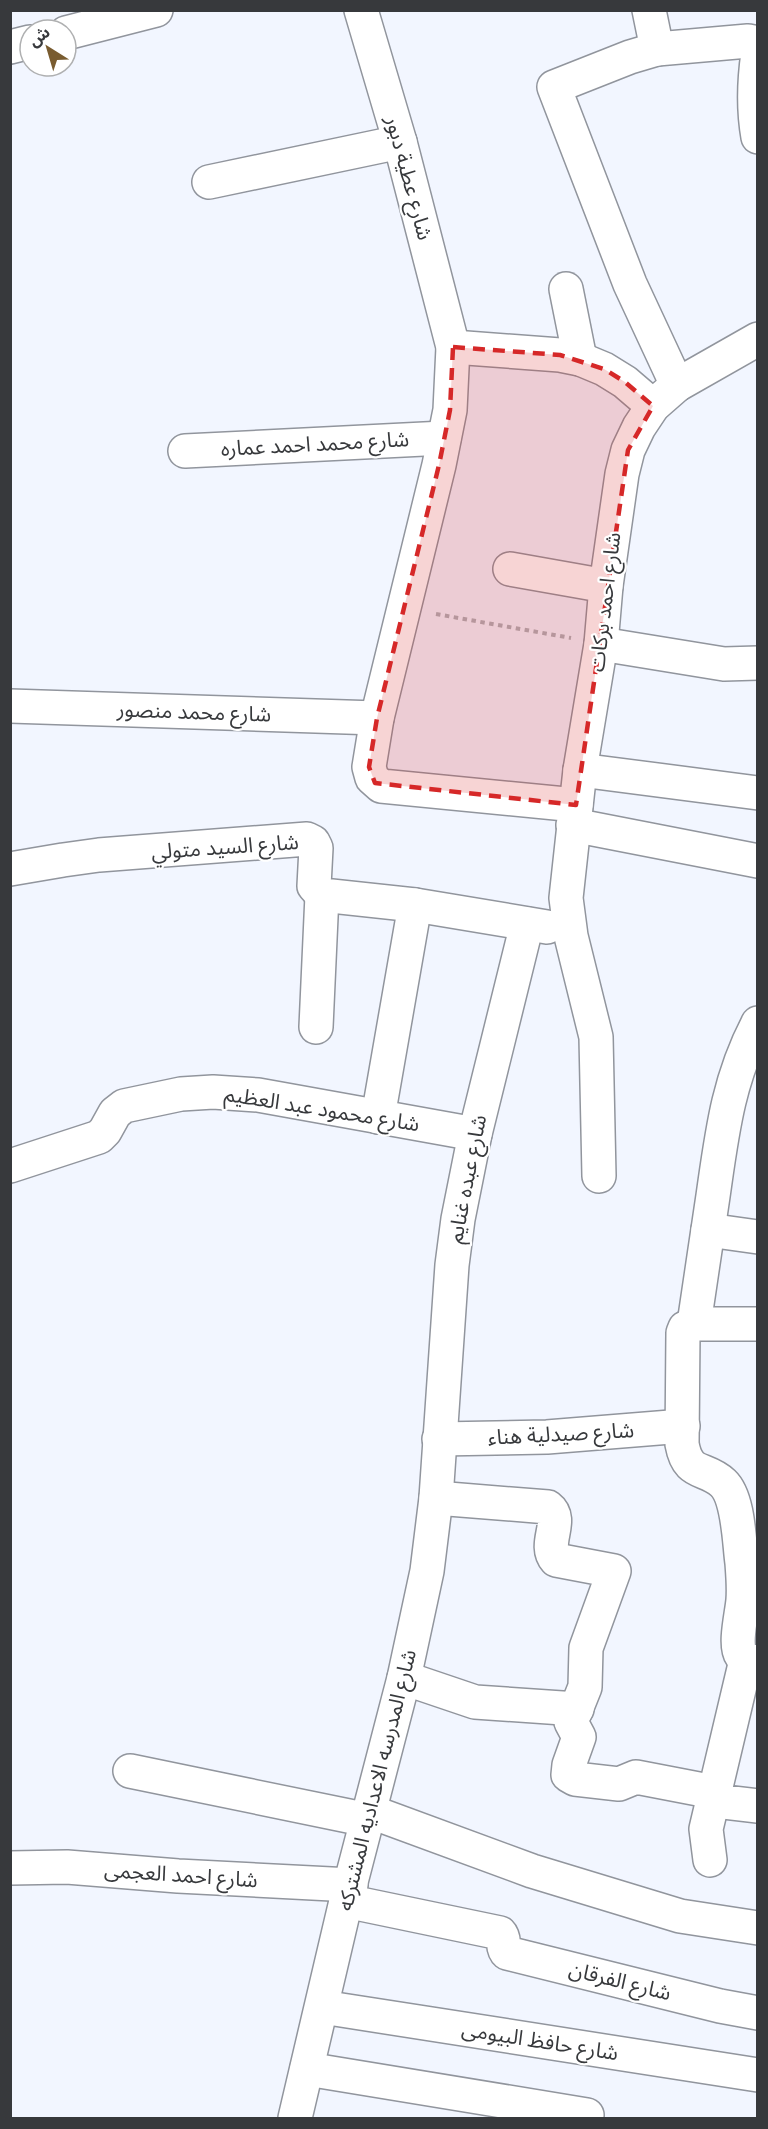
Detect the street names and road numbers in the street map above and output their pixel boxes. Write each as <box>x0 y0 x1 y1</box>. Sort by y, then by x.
street label: شارع عطية دبور <box>378 112 440 244</box>
street label: شارع محمد احمد عماره <box>220 424 410 464</box>
street label: شارع احمد بركات <box>582 531 628 673</box>
street label: شارع محمد منصور <box>115 694 272 730</box>
street label: شارع السيد متولي <box>150 827 300 868</box>
street label: شارع محمود عبد العظيم <box>222 1079 422 1139</box>
street label: شارع عبده غنايم <box>440 1112 494 1246</box>
street label: شارع صيدلية هناء <box>487 1415 635 1453</box>
street label: شارع المدرسه الاعداديه المشتركه <box>330 1646 424 1914</box>
street label: شارع احمد العجمى <box>103 1855 259 1895</box>
street label: شارع الفرقان <box>566 1954 674 2008</box>
street label: شارع حافظ البيومى <box>460 2014 620 2068</box>

